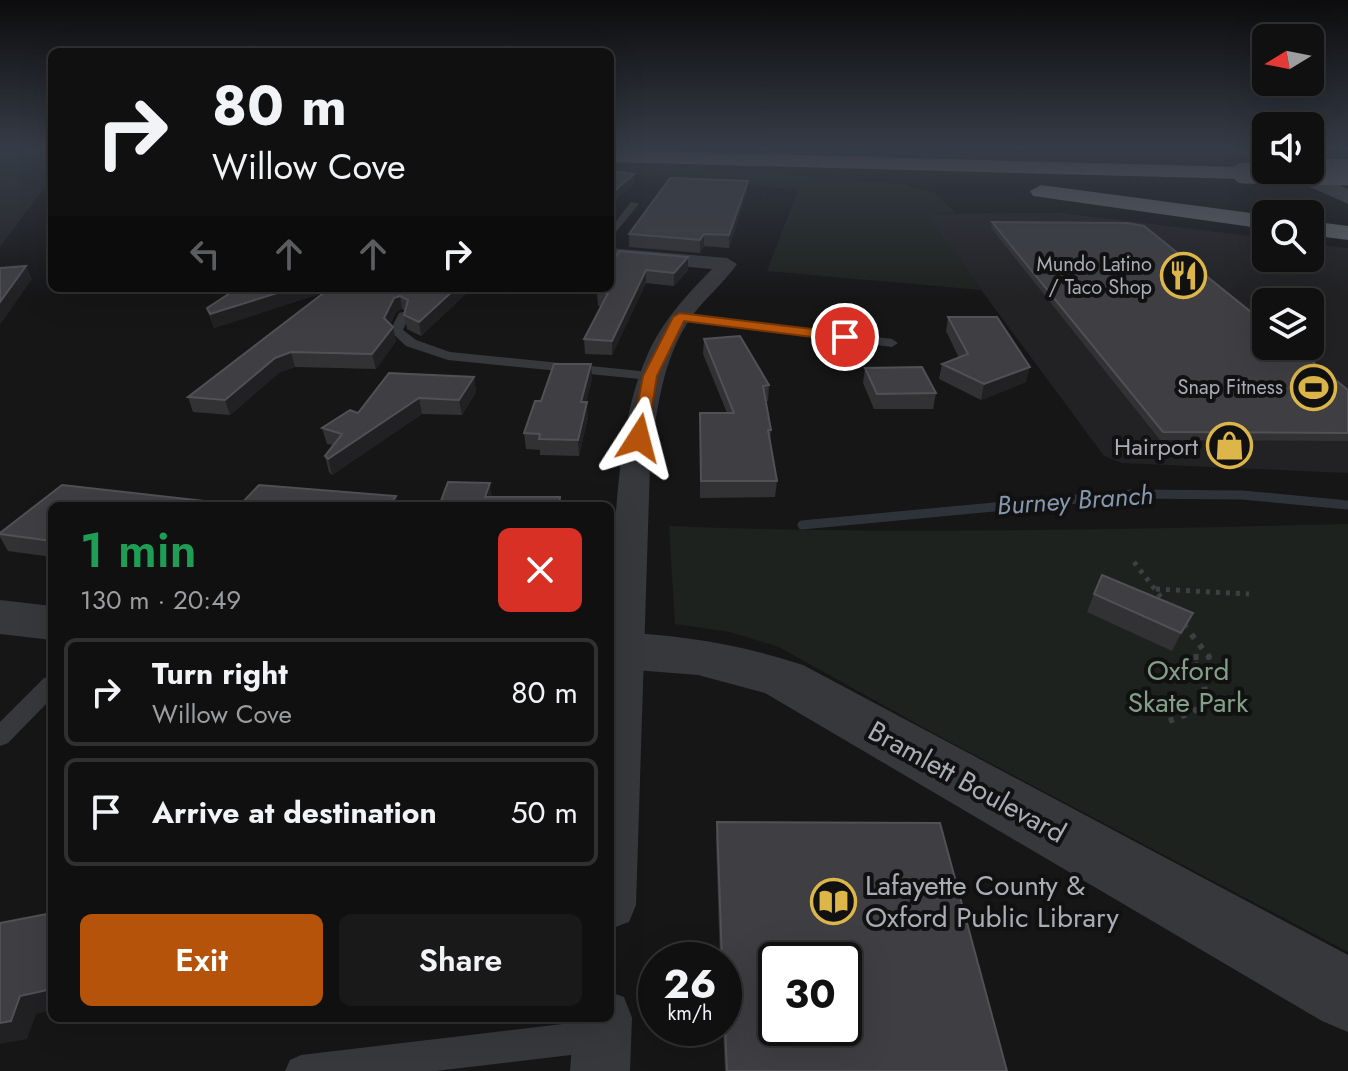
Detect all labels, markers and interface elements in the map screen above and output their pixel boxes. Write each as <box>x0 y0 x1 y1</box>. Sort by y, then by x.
north arrow <box>1252 24 1324 96</box>
map controls <box>1252 24 1324 360</box>
text: 80 m <box>212 65 347 146</box>
icon: right <box>80 80 184 184</box>
button: sound <box>1252 112 1324 184</box>
text: Willow Cove <box>212 140 406 192</box>
button: search <box>1252 200 1324 272</box>
icon: left <box>183 232 227 276</box>
icon: ahead <box>267 232 311 276</box>
icon: ahead <box>351 232 395 276</box>
icon: right <box>435 232 479 276</box>
place label: Mundo Latino / Taco Shop <box>1036 250 1152 302</box>
restaurant icon: Mundo Latino / Taco Shop <box>1159 252 1207 300</box>
button: layers <box>1252 288 1324 360</box>
pin <box>811 303 879 371</box>
icon: arrive <box>823 315 867 359</box>
sports icon: Snap Fitness <box>1290 363 1338 411</box>
place label: Snap Fitness <box>1178 373 1283 402</box>
position arrow <box>597 396 681 480</box>
shop icon: Hairport <box>1205 422 1253 470</box>
place label: Hairport <box>1114 429 1198 464</box>
water label: Burney Branch <box>996 476 1154 524</box>
text: 1 min <box>80 516 197 585</box>
button: close <box>498 528 582 612</box>
text: 130 m · 20:49 <box>80 581 241 619</box>
park label: Oxford Skate Park <box>1128 650 1249 723</box>
text: Turn right <box>152 652 288 695</box>
icon: right <box>84 670 128 714</box>
text: 80 m <box>511 671 578 714</box>
text: Willow Cove <box>152 695 292 733</box>
street label: Bramlett Boulevard <box>861 711 1073 853</box>
icon: arrive <box>84 790 128 834</box>
text: Arrive at destination <box>152 791 437 834</box>
text: 50 m <box>511 791 578 834</box>
place label: Lafayette County & Oxford Public Library <box>865 865 1119 938</box>
library icon: Lafayette County & Oxford Public Library <box>810 877 858 925</box>
button: Exit <box>80 914 323 1006</box>
button: Share <box>339 914 582 1006</box>
speed limit sign: 30 <box>758 942 862 1046</box>
text: 26 <box>664 955 717 1013</box>
text: km/h <box>667 999 713 1028</box>

